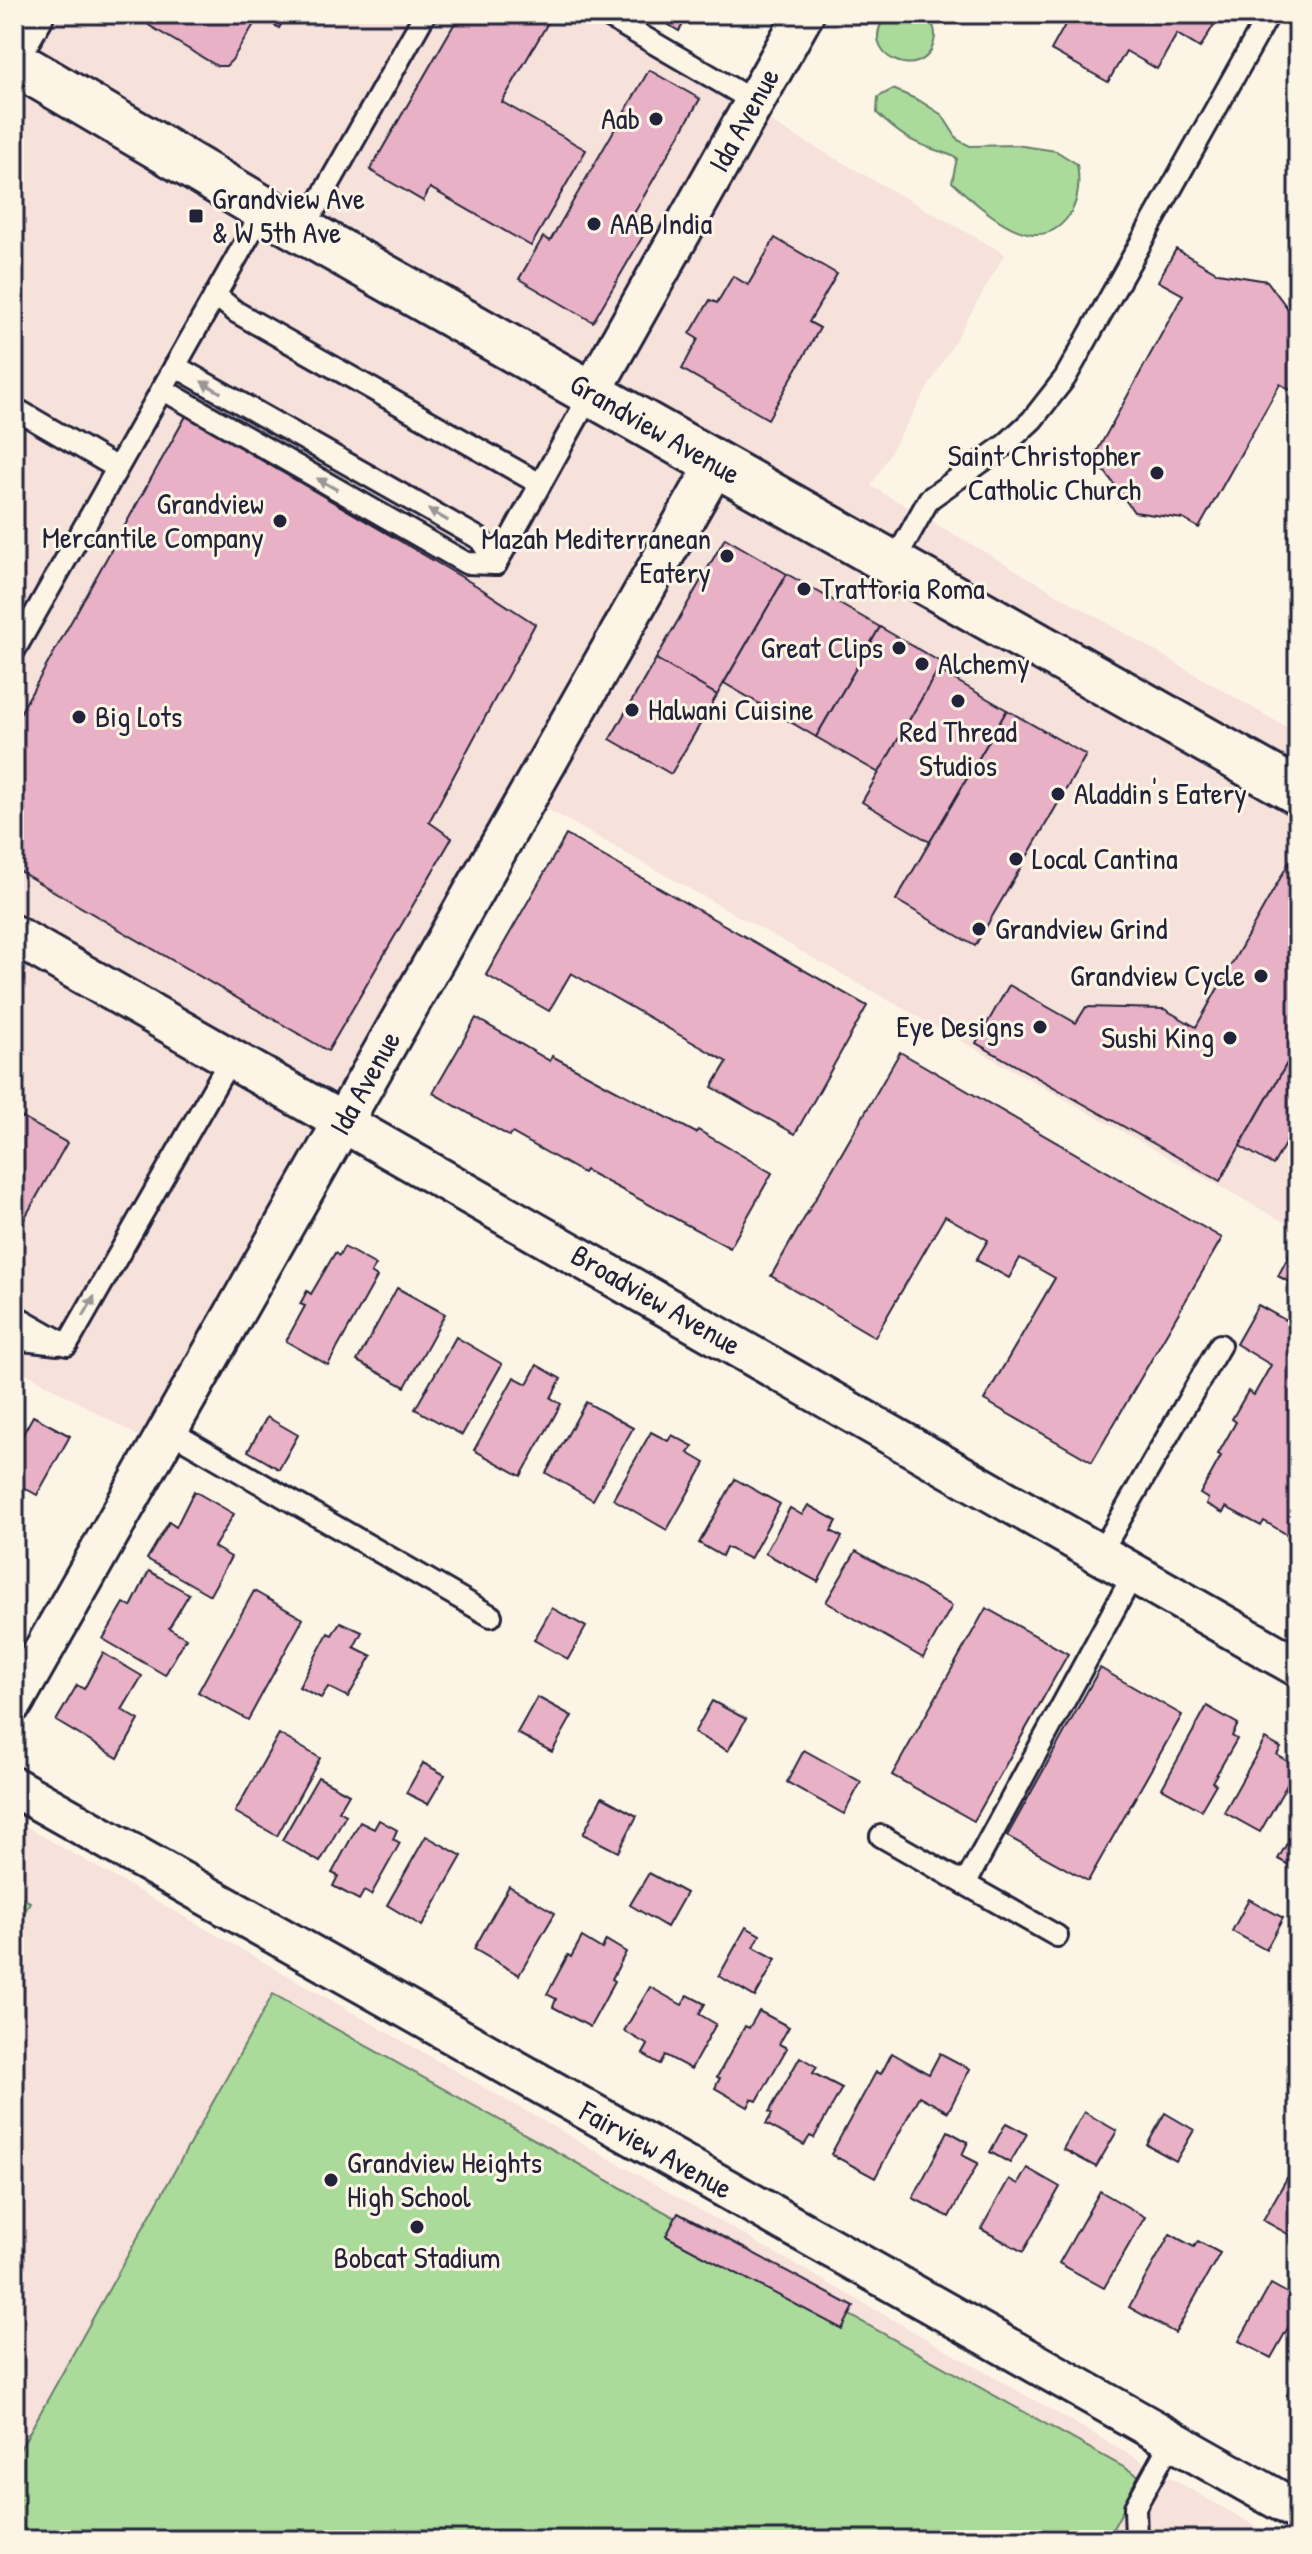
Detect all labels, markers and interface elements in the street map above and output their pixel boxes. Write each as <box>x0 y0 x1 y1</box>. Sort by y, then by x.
street label: Ida Avenue <box>698 60 788 179</box>
place label: Aab <box>601 98 640 138</box>
marker: Aab <box>647 110 665 128</box>
place label: Grandview Ave & W 5th Ave <box>212 178 365 252</box>
place label: AAB India <box>610 203 712 243</box>
marker: Grandview Ave & W 5th Ave <box>187 207 205 225</box>
marker: AAB India <box>585 215 603 233</box>
street label: Grandview Avenue <box>563 363 748 493</box>
one-way arrow <box>200 380 223 394</box>
place label: Saint Christopher Catholic Church <box>948 435 1141 509</box>
marker: Saint Christopher Catholic Church <box>1148 464 1166 482</box>
one-way arrow <box>316 477 338 491</box>
place label: Grandview Mercantile Company <box>42 483 264 557</box>
one-way arrow <box>426 508 449 522</box>
marker: Grandview Mercantile Company <box>271 512 289 530</box>
place label: Mazah Mediterranean Eatery <box>481 518 711 592</box>
marker: Mazah Mediterranean Eatery <box>718 547 736 565</box>
place label: Trattoria Roma <box>820 568 985 608</box>
marker: Trattoria Roma <box>795 580 813 598</box>
place label: Great Clips <box>761 627 883 667</box>
marker: Great Clips <box>890 639 908 657</box>
place label: Alchemy <box>938 643 1030 683</box>
marker: Alchemy <box>913 655 931 673</box>
place label: Halwani Cuisine <box>648 689 814 729</box>
marker: Red Thread Studios <box>949 692 967 710</box>
place label: Big Lots <box>95 696 182 736</box>
marker: Halwani Cuisine <box>623 701 641 719</box>
marker: Big Lots <box>70 708 88 726</box>
place label: Red Thread Studios <box>899 711 1017 785</box>
place label: Aladdin's Eatery <box>1074 773 1247 813</box>
marker: Aladdin's Eatery <box>1049 785 1067 803</box>
place label: Local Cantina <box>1032 838 1178 878</box>
marker: Local Cantina <box>1007 850 1025 868</box>
place label: Grandview Grind <box>995 908 1168 948</box>
marker: Grandview Grind <box>970 920 988 938</box>
place label: Grandview Cycle <box>1070 955 1245 995</box>
marker: Grandview Cycle <box>1252 967 1270 985</box>
place label: Eye Designs <box>896 1006 1024 1046</box>
place label: Sushi King <box>1101 1017 1214 1057</box>
marker: Eye Designs <box>1031 1018 1049 1036</box>
street label: Ida Avenue <box>319 1023 409 1142</box>
marker: Sushi King <box>1221 1029 1239 1047</box>
street label: Broadview Avenue <box>564 1234 749 1364</box>
one-way arrow <box>82 1295 96 1317</box>
street label: Fairview Avenue <box>572 2090 740 2208</box>
place label: Grandview Heights High School <box>347 2142 542 2216</box>
marker: Grandview Heights High School <box>322 2171 340 2189</box>
marker: Bobcat Stadium <box>408 2218 426 2236</box>
place label: Bobcat Stadium <box>334 2237 500 2277</box>

